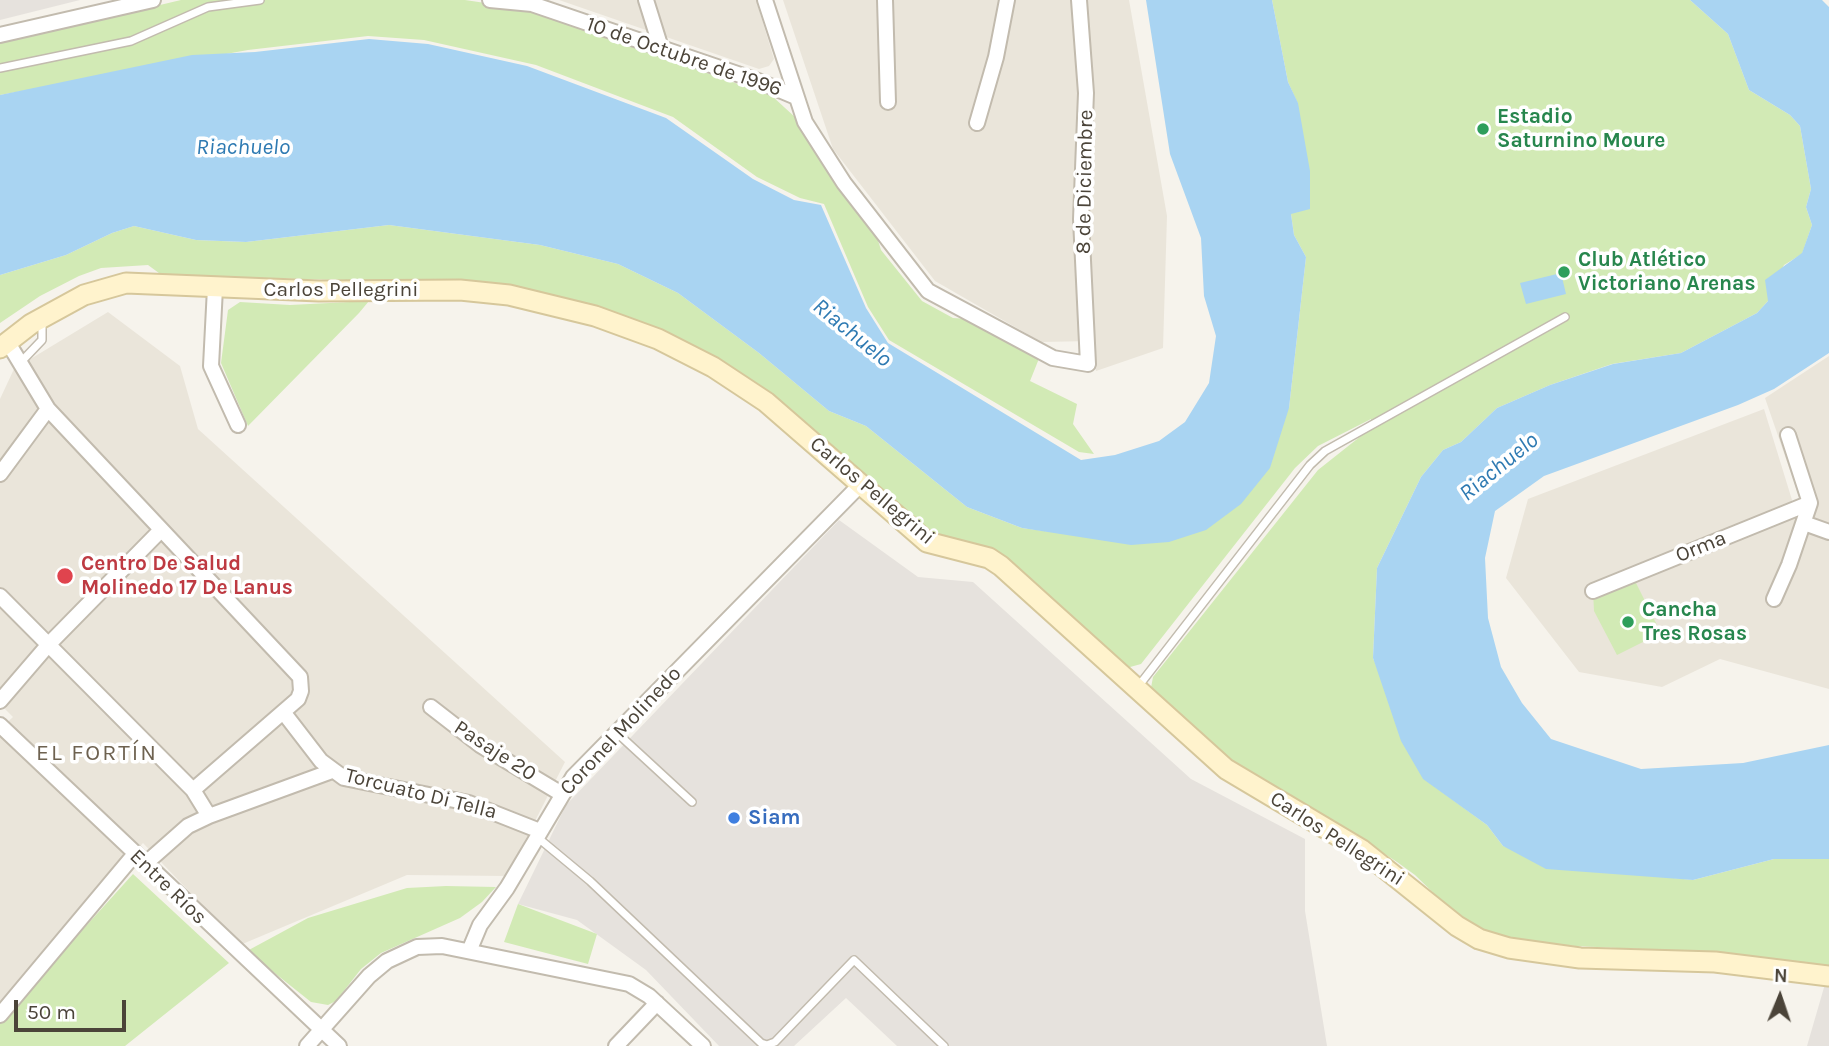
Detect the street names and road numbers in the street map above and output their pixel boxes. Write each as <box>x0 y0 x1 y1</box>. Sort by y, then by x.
street label: 10 de Octubre de 1996 <box>583 12 785 102</box>
street label: 8 de Diciembre <box>1071 110 1099 254</box>
street label: Carlos Pellegrini <box>264 277 418 303</box>
street label: Carlos Pellegrini <box>805 432 939 550</box>
street label: Orma <box>1672 526 1730 568</box>
street label: Coronel Molinedo <box>555 662 687 800</box>
street label: Pasaje 20 <box>449 715 541 787</box>
street label: Torcuato Di Tella <box>342 763 500 825</box>
street label: Carlos Pellegrini <box>1265 786 1409 892</box>
street label: Entre Ríos <box>124 844 212 930</box>

